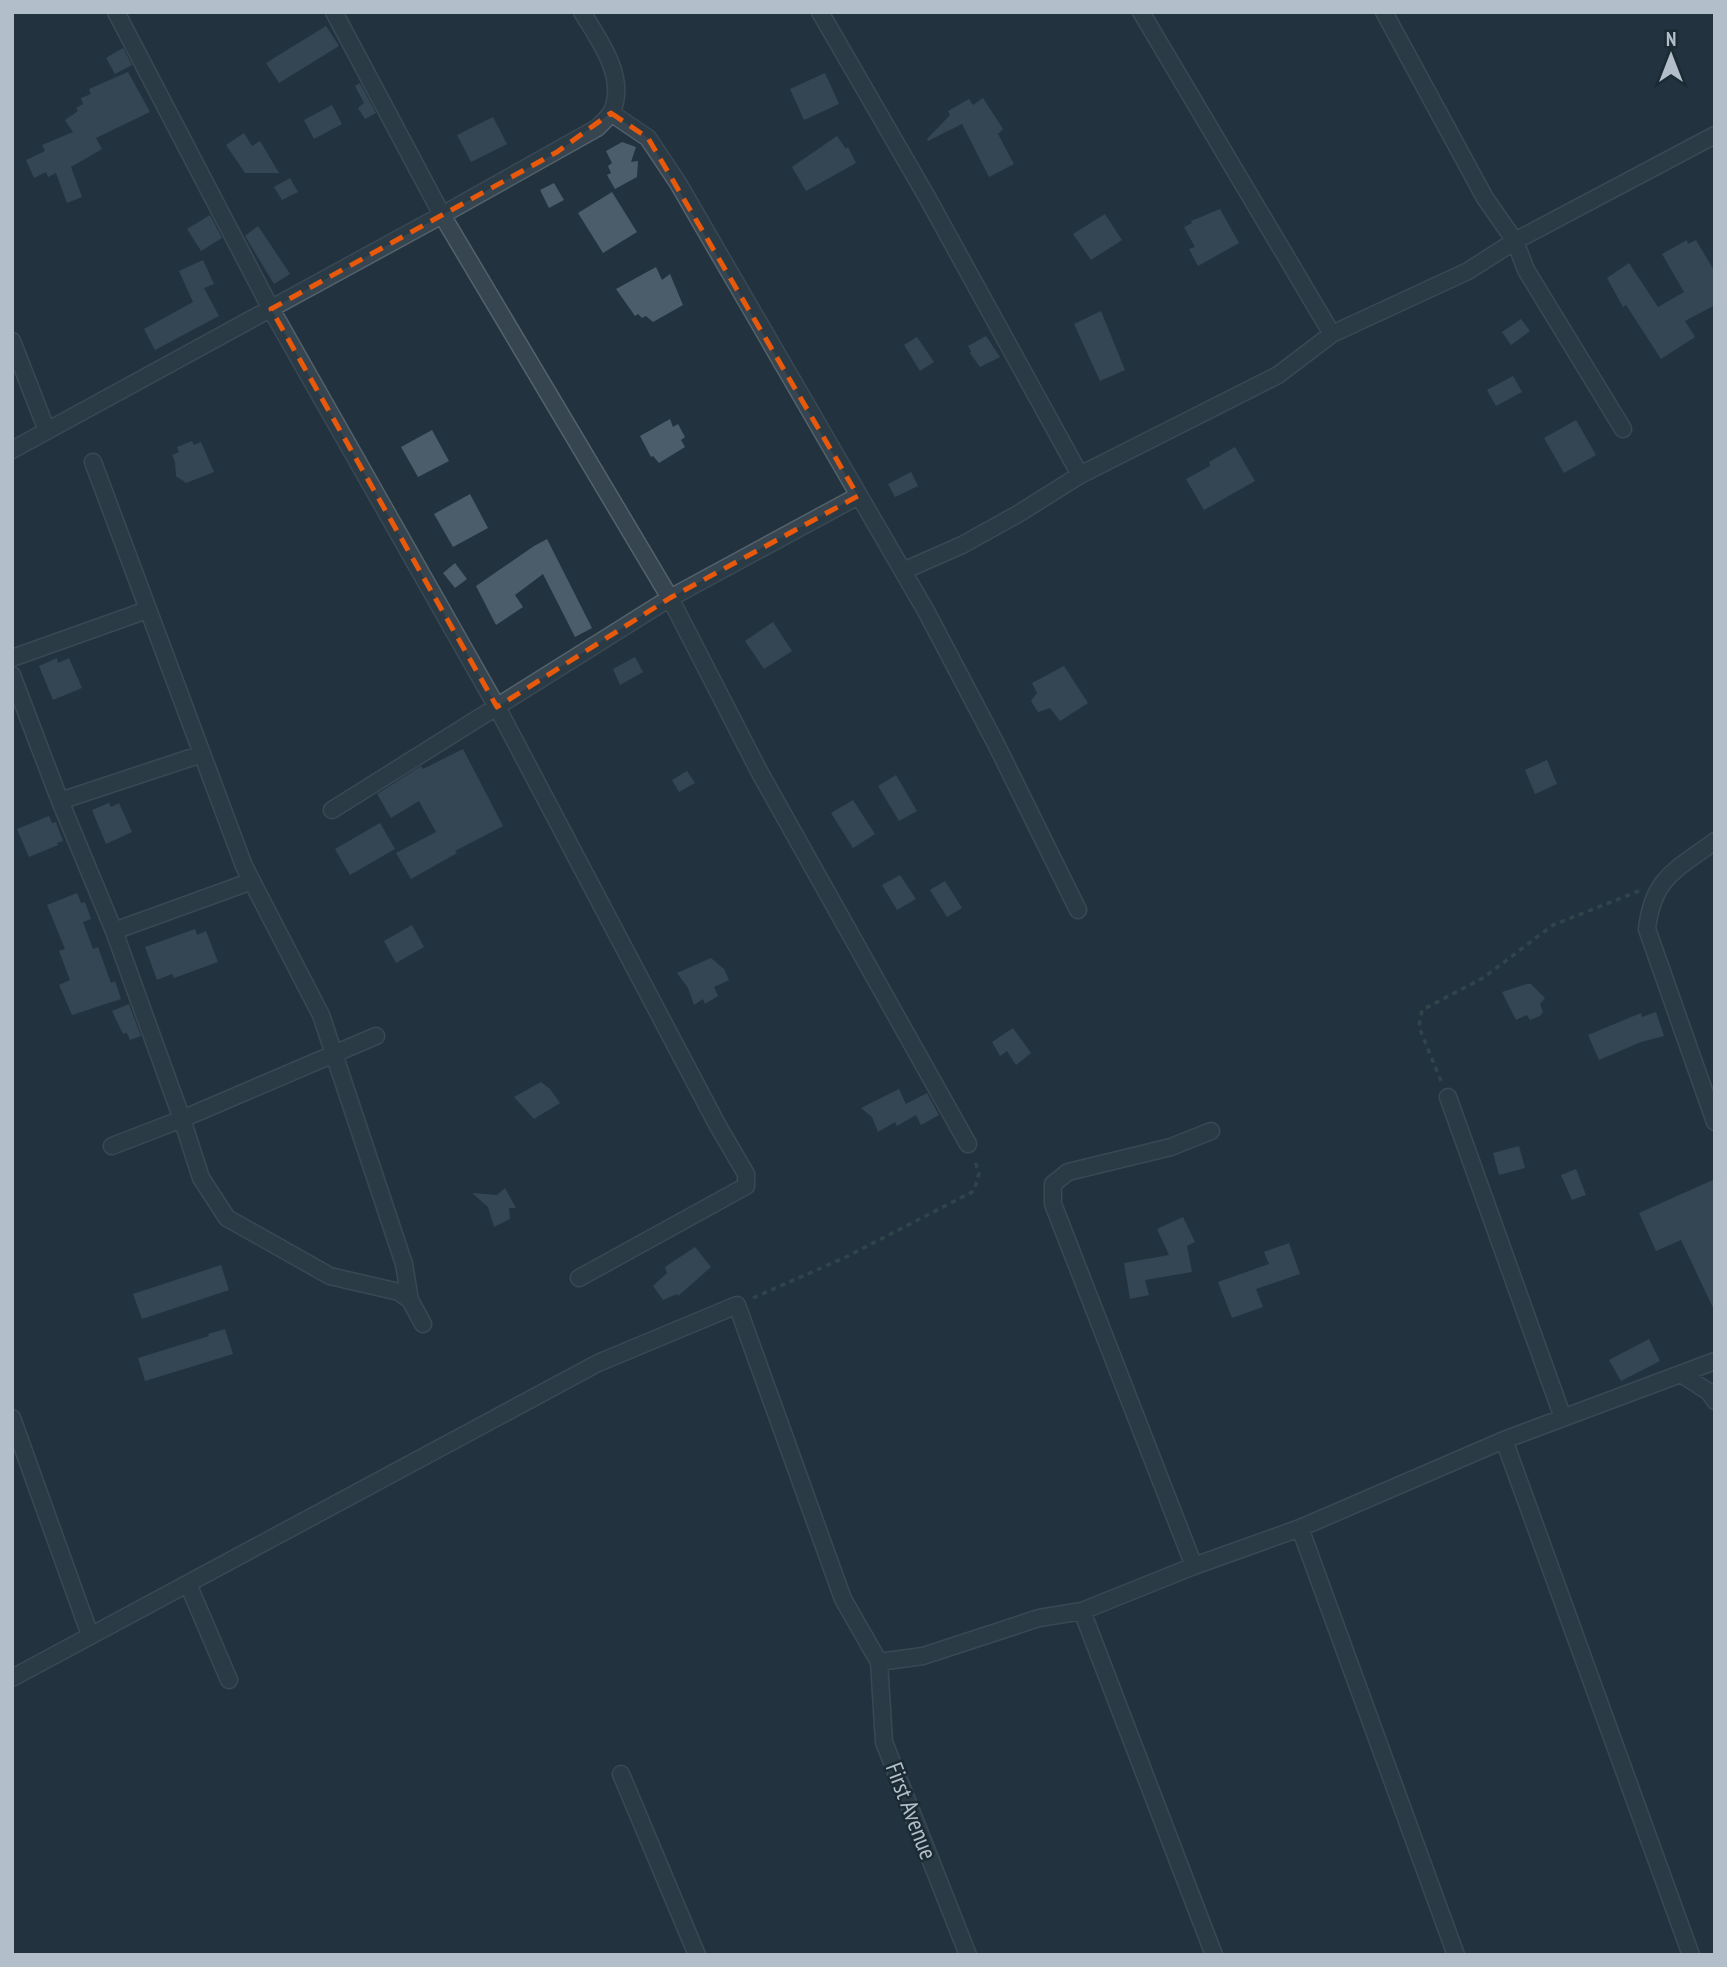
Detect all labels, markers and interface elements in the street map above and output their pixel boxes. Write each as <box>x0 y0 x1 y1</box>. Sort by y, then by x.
north arrow <box>1636 21 1706 91</box>
text: N <box>1666 27 1676 51</box>
street label: First Avenue <box>879 1758 944 1864</box>

